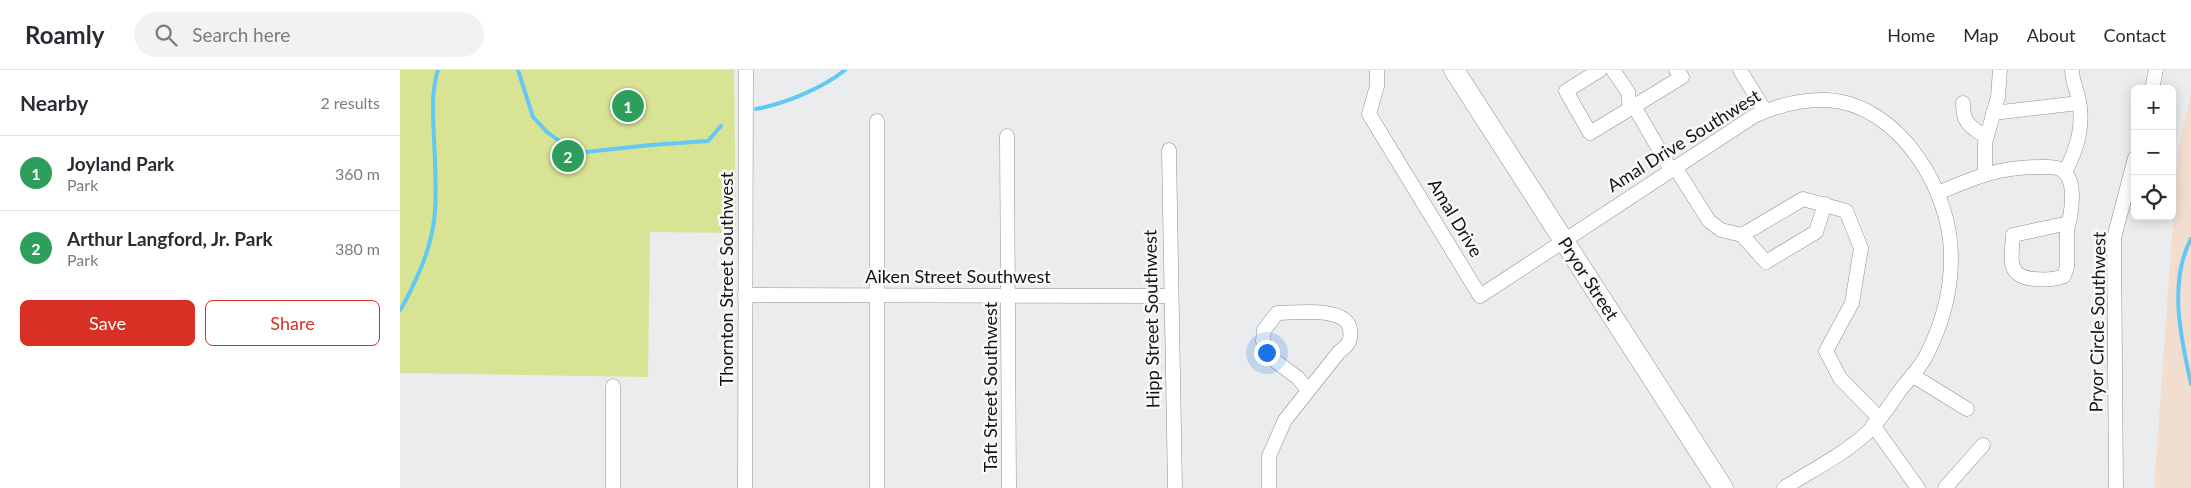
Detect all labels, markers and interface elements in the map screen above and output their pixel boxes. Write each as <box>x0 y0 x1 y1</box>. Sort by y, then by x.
search box <box>134 12 484 57</box>
text: Roamly <box>25 20 104 49</box>
icon: search <box>152 21 180 49</box>
text: Search here <box>192 23 290 46</box>
text: Home <box>1887 24 1935 46</box>
text: Map <box>1963 24 1999 46</box>
text: About <box>2027 24 2076 46</box>
text: Contact <box>2104 24 2166 46</box>
street label: Amal Drive Southwest <box>1603 84 1765 196</box>
map controls <box>2131 85 2176 220</box>
button: + <box>2131 85 2176 130</box>
pin: 1 <box>612 87 644 125</box>
text: Nearby <box>20 90 88 115</box>
text: 2 results <box>320 93 380 112</box>
button: − <box>2131 130 2176 175</box>
pin: 2 <box>552 137 584 175</box>
text: Joyland Park <box>67 152 174 175</box>
text: 1 <box>31 164 41 183</box>
text: 360 m <box>335 164 380 183</box>
street label: Thornton Street Southwest <box>715 171 737 386</box>
street label: Amal Drive <box>1424 174 1488 261</box>
text: Park <box>67 175 98 194</box>
button: locate <box>2131 175 2176 220</box>
text: Arthur Langford, Jr. Park <box>67 227 273 250</box>
street label: Hipp Street Southwest <box>1138 229 1164 409</box>
street label: Pryor Circle Southwest <box>2084 231 2110 413</box>
street label: Pryor Street <box>1554 233 1624 325</box>
text: 2 <box>31 239 41 258</box>
text: 380 m <box>335 239 380 258</box>
text: Park <box>67 250 98 269</box>
street label: Aiken Street Southwest <box>865 265 1051 287</box>
button: Save <box>20 300 195 346</box>
button: Share <box>205 300 380 346</box>
street label: Taft Street Southwest <box>979 301 1001 472</box>
your location <box>1254 340 1280 366</box>

